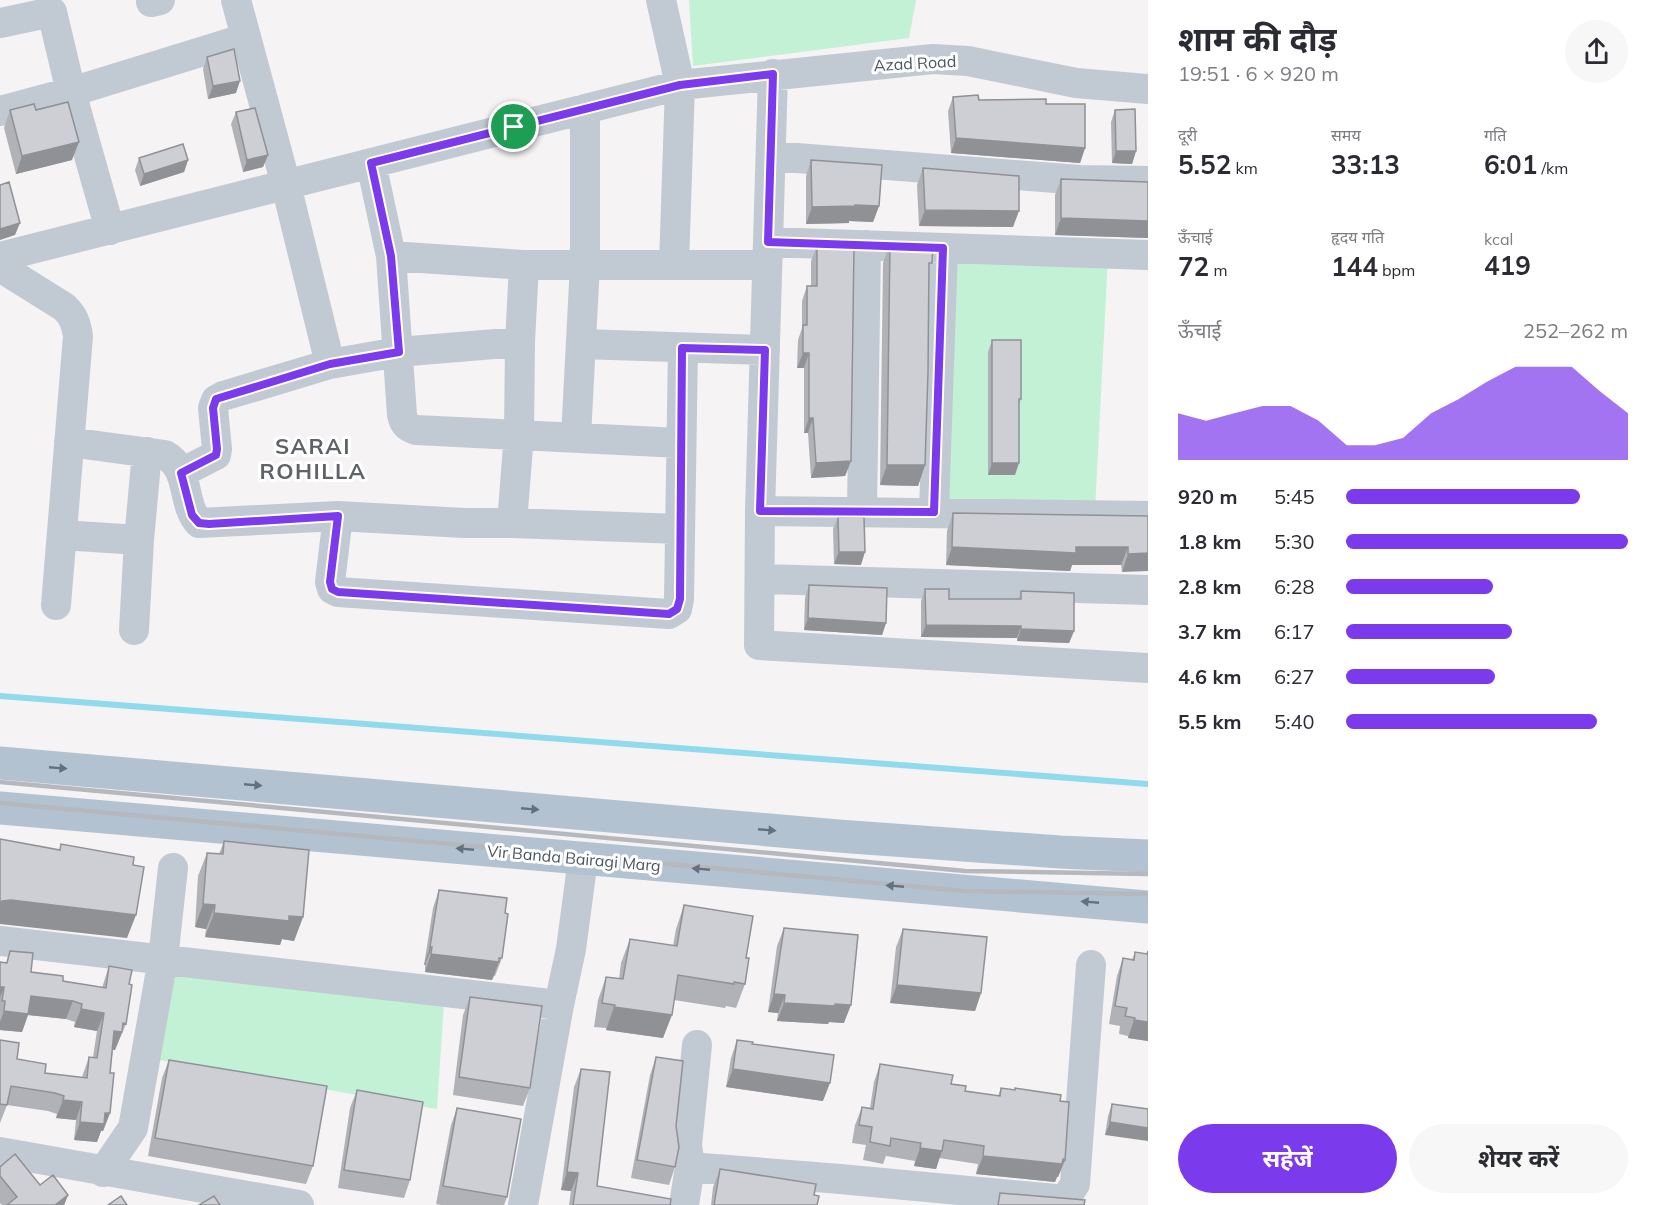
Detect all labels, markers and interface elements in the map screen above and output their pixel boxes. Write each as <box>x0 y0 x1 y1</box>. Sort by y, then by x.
text: शाम की दौड़ <box>1178 18 1337 59</box>
button: share <box>1565 20 1628 83</box>
street label: Azad Road <box>873 51 957 75</box>
text: 19:51 · 6 × 920 m <box>1178 61 1339 86</box>
pin <box>488 101 539 152</box>
icon: arrive <box>497 110 530 143</box>
text: दूरी <box>1178 125 1197 145</box>
text: समय <box>1331 125 1361 145</box>
text: गति <box>1484 125 1506 145</box>
text: 5.52 <box>1178 148 1231 181</box>
text: 33:13 <box>1331 148 1400 181</box>
text: 6:01 <box>1484 148 1537 181</box>
text: km <box>1231 158 1258 178</box>
text: /km <box>1537 158 1568 178</box>
text: ऊँचाई <box>1178 227 1213 247</box>
text: हृदय गति <box>1331 227 1384 247</box>
text: kcal <box>1484 229 1513 249</box>
text: 419 <box>1484 249 1531 282</box>
text: 72 <box>1178 250 1209 283</box>
text: 144 <box>1331 250 1378 283</box>
text: m <box>1209 260 1227 280</box>
text: bpm <box>1378 260 1415 280</box>
text: ऊँचाई <box>1178 318 1221 343</box>
text: 252–262 m <box>1523 318 1628 343</box>
district label: SARAI ROHILLA <box>259 432 367 485</box>
text: 920 m <box>1178 484 1237 509</box>
text: 5:45 <box>1274 484 1315 509</box>
text: 1.8 km <box>1178 529 1241 554</box>
text: 5:30 <box>1274 529 1315 554</box>
text: 2.8 km <box>1178 574 1241 599</box>
text: 6:28 <box>1274 574 1315 599</box>
text: 3.7 km <box>1178 619 1241 644</box>
text: 6:17 <box>1274 619 1315 644</box>
text: 4.6 km <box>1178 664 1241 689</box>
text: 6:27 <box>1274 664 1315 689</box>
text: 5.5 km <box>1178 709 1241 734</box>
text: 5:40 <box>1274 709 1315 734</box>
one-way arrow <box>49 763 68 773</box>
one-way arrow <box>243 780 262 790</box>
one-way arrow <box>521 804 540 814</box>
one-way arrow <box>757 825 776 835</box>
street label: Vir Banda Bairagi Marg <box>486 840 662 876</box>
one-way arrow <box>455 844 474 854</box>
one-way arrow <box>692 864 711 874</box>
one-way arrow <box>886 881 905 891</box>
one-way arrow <box>1080 897 1099 906</box>
button: सहेजें <box>1178 1124 1397 1193</box>
button: शेयर करें <box>1409 1124 1628 1193</box>

